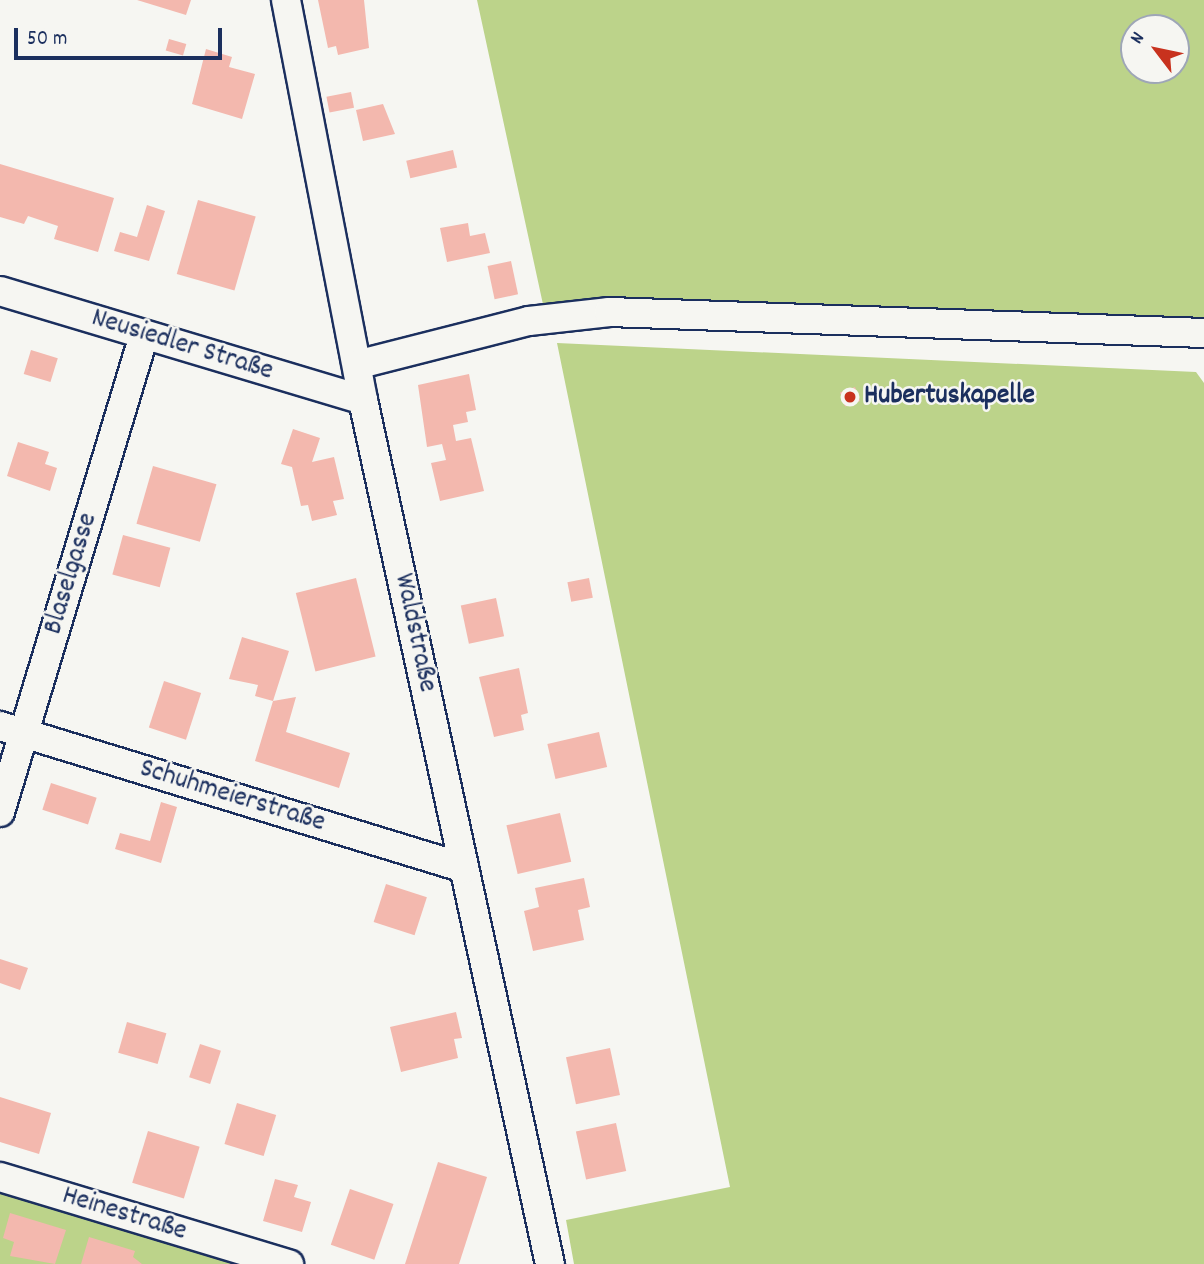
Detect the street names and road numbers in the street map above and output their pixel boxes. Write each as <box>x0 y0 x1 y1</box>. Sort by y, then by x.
street label: Neusiedler Straße <box>87 302 277 390</box>
street label: Blaselgasse <box>38 509 106 639</box>
street label: Waldstraße <box>385 571 443 695</box>
street label: Schuhmeierstraße <box>135 753 329 841</box>
street label: Heinestraße <box>58 1180 190 1250</box>

